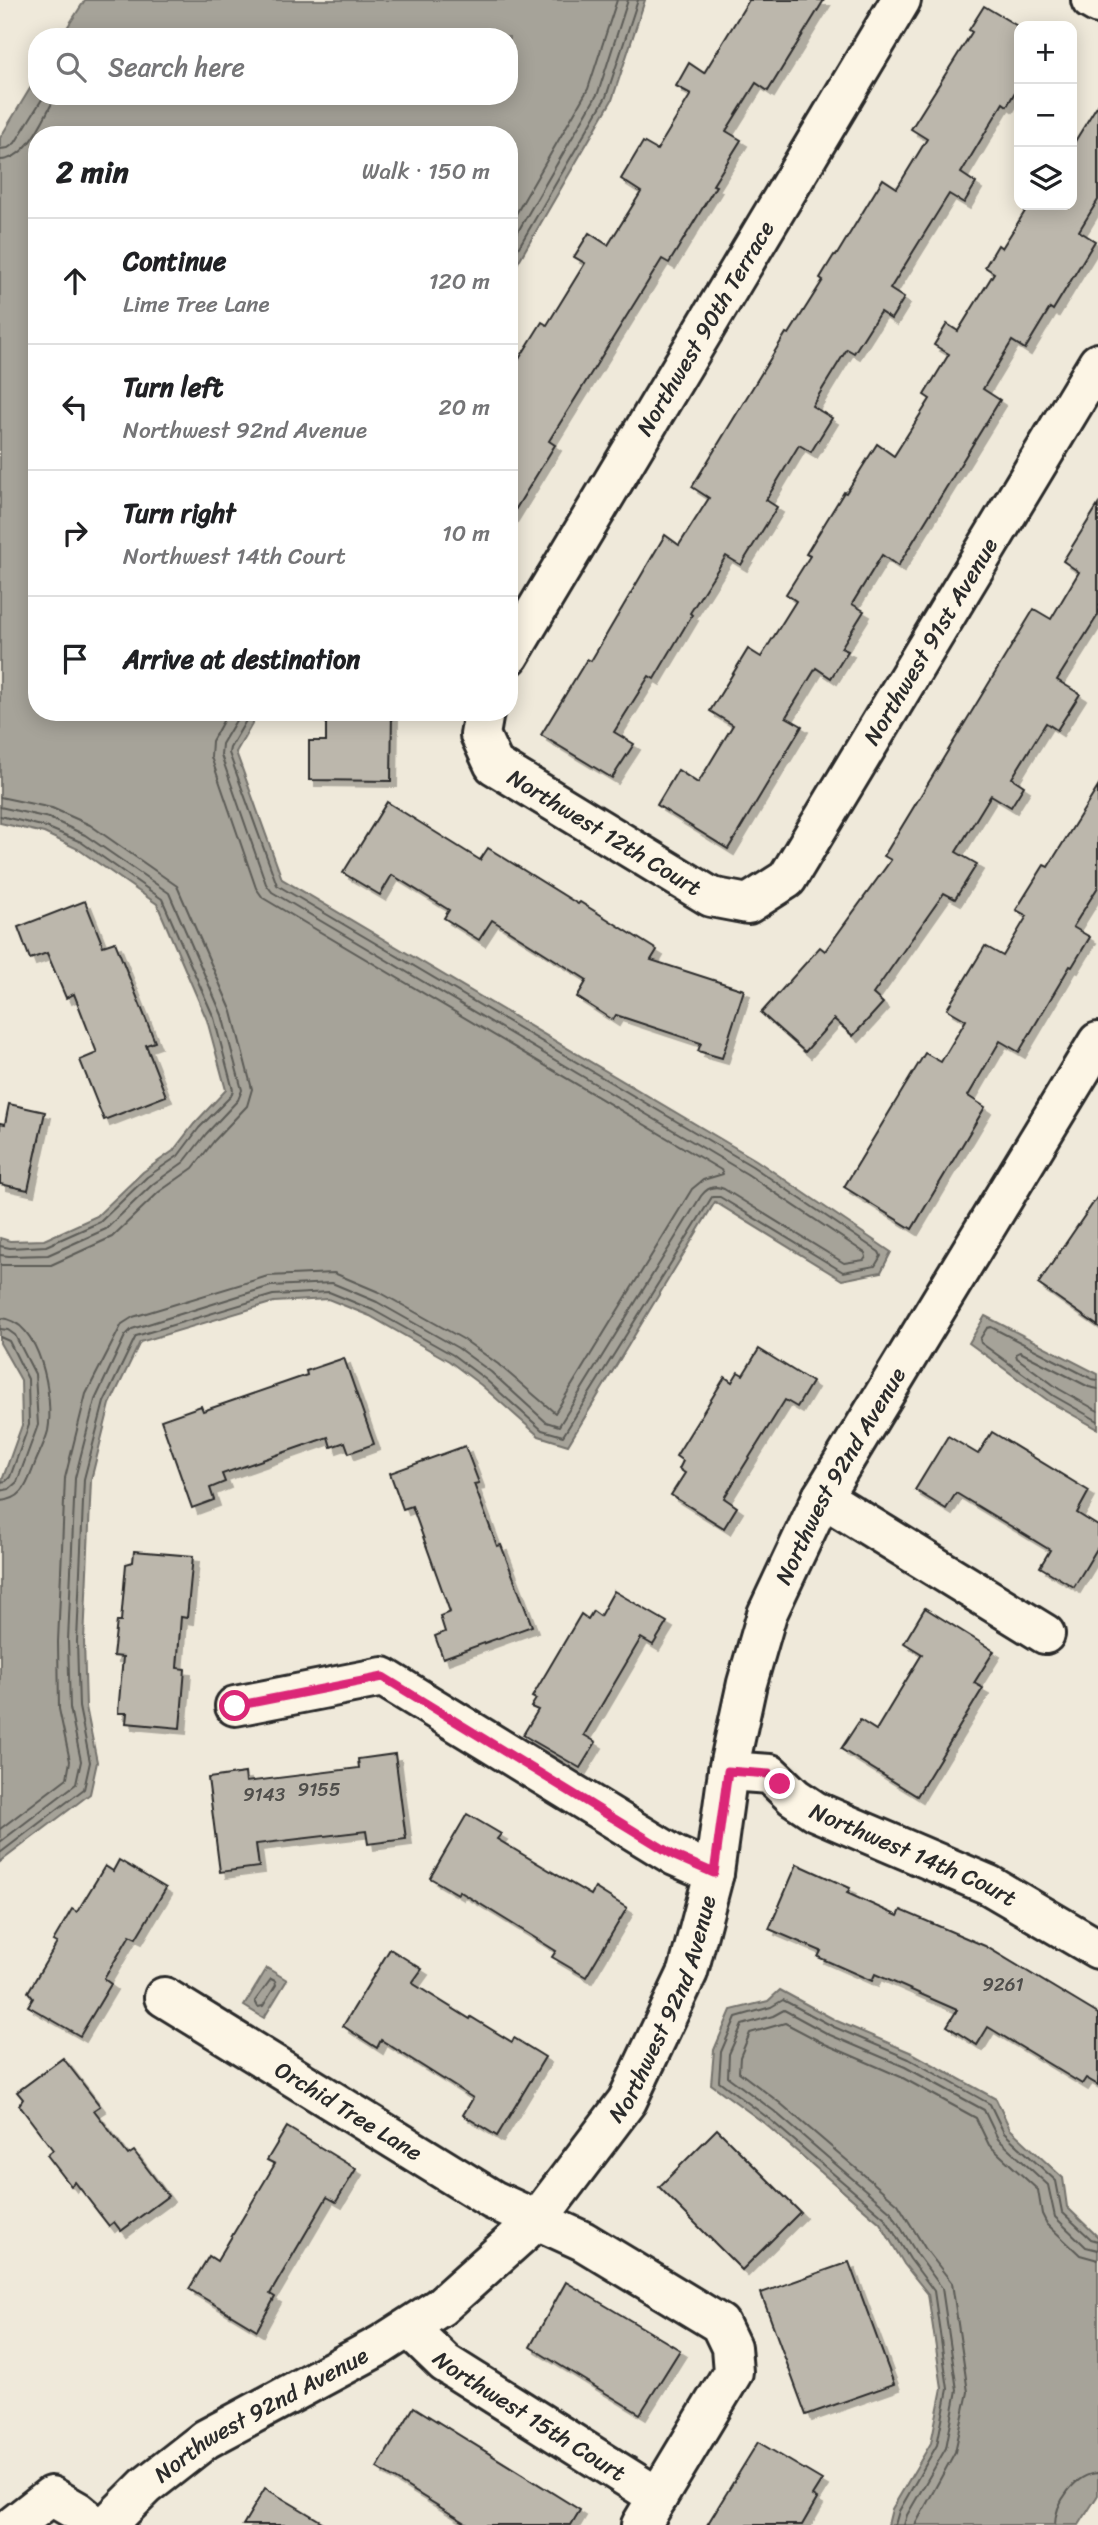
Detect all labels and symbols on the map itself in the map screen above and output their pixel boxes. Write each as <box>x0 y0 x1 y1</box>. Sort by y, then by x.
street label: Northwest 90th Terrace <box>624 212 785 444</box>
street label: Northwest 91st Avenue <box>852 529 1009 753</box>
street label: Northwest 12th Court <box>499 757 710 908</box>
street label: Northwest 92nd Avenue <box>763 1359 917 1592</box>
route start <box>219 1690 250 1721</box>
route end <box>764 1768 795 1799</box>
house number: 9155 <box>297 1773 341 1806</box>
house number: 9143 <box>243 1778 286 1811</box>
street label: Northwest 14th Court <box>803 1791 1025 1918</box>
street label: Northwest 92nd Avenue <box>597 1891 728 2132</box>
house number: 9261 <box>982 1968 1024 2001</box>
street label: Orchid Tree Lane <box>266 2049 431 2173</box>
street label: Northwest 92nd Avenue <box>144 2335 376 2494</box>
street label: Northwest 15th Court <box>422 2340 635 2493</box>

